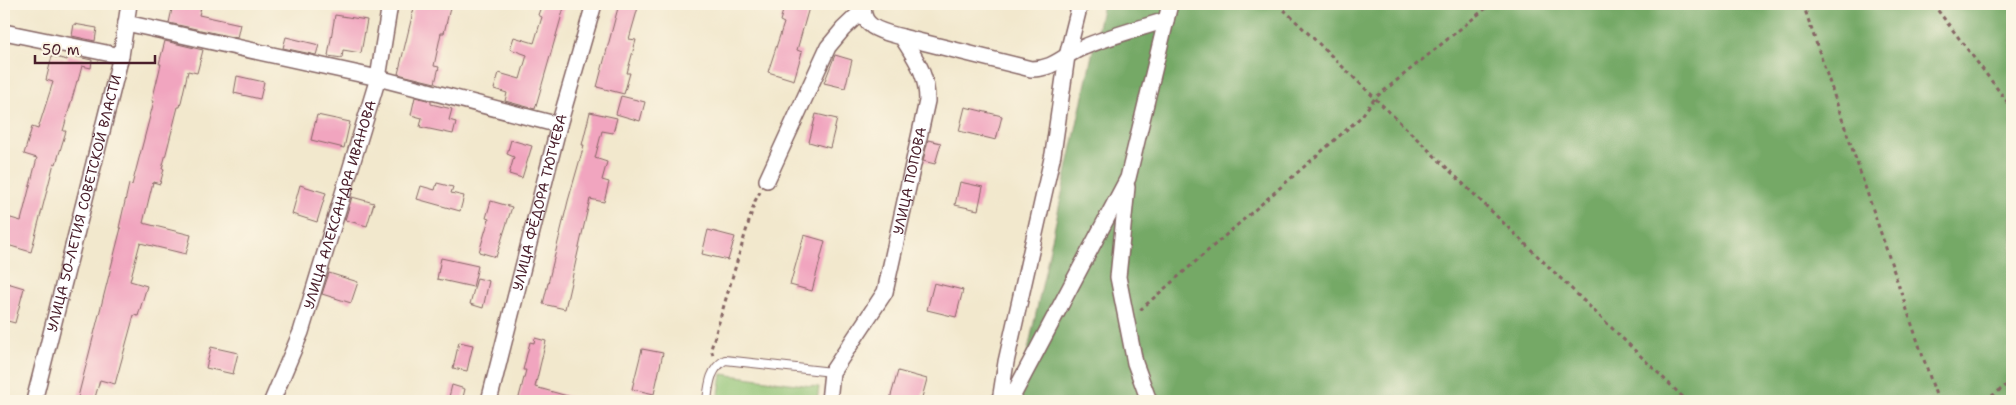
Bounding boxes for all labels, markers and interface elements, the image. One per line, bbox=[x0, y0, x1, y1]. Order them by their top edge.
scale bar bbox=[35, 32, 155, 64]
text: 50 m bbox=[42, 40, 80, 60]
street label: УЛИЦА 50-ЛЕТИЯ СОВЕТСКОЙ ВЛАСТИ bbox=[43, 73, 125, 334]
street label: УЛИЦА АЛЕКСАНДРА ИВАНОВА bbox=[300, 98, 380, 311]
street label: УЛИЦА ФЁДОРА ТЮТЧЕВА bbox=[508, 112, 571, 292]
street label: УЛИЦА ПОПОВА bbox=[889, 125, 930, 236]

